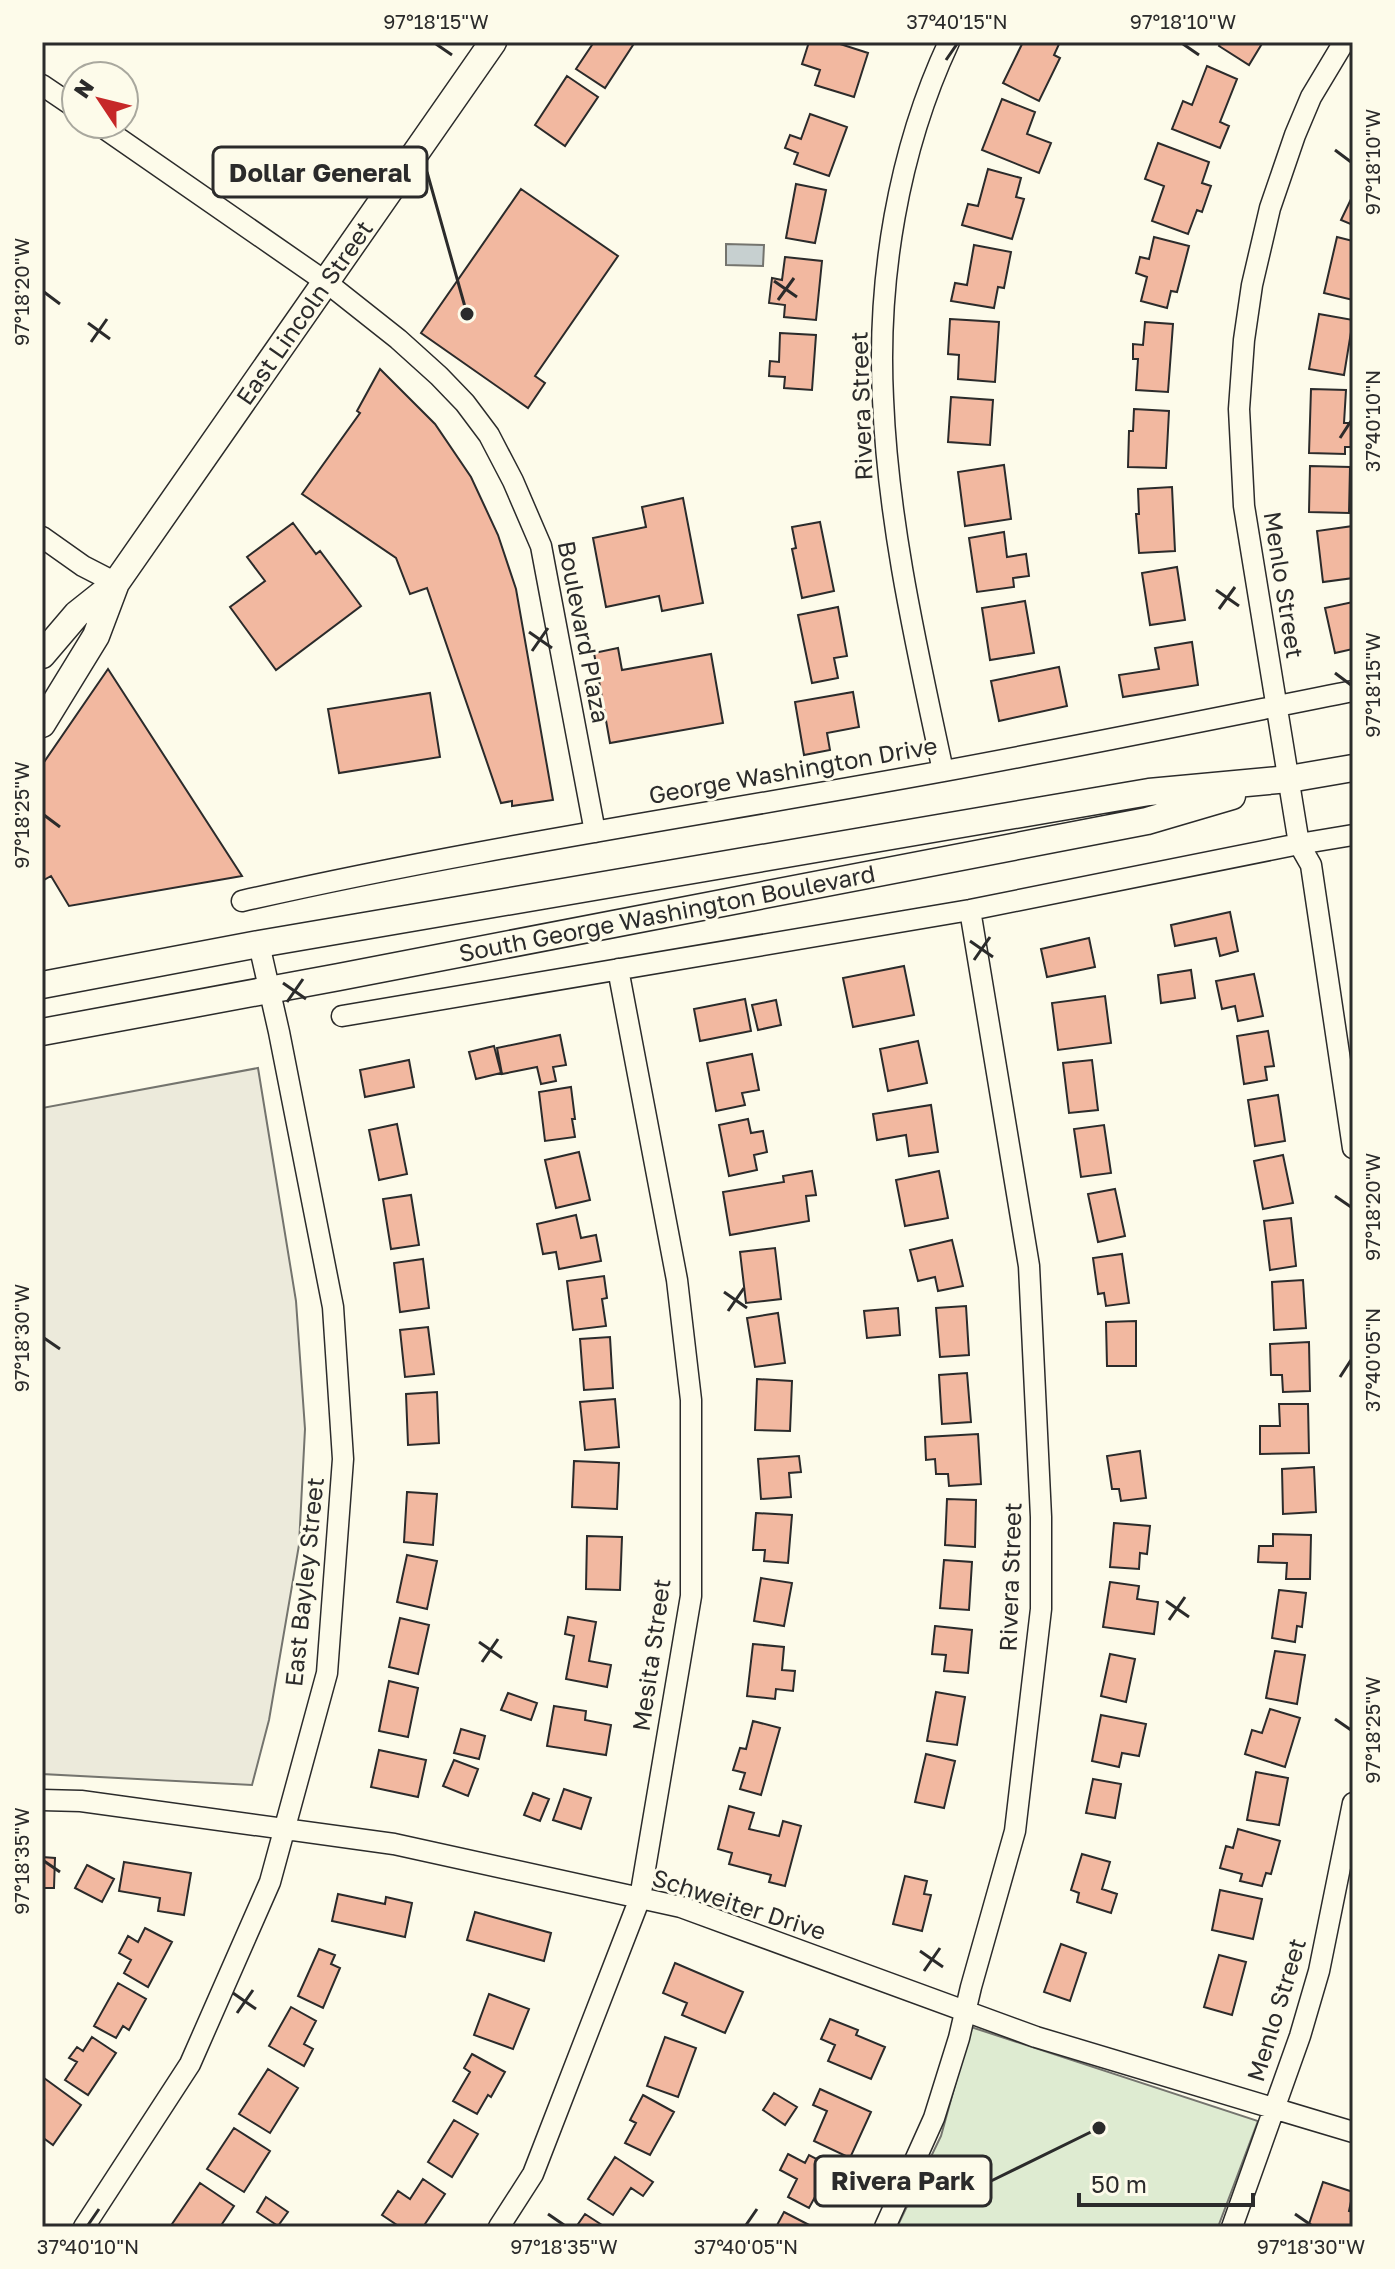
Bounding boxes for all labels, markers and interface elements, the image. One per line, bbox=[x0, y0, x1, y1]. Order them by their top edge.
text: 97°18'15"W bbox=[383, 9, 489, 33]
text: 37°40'15"N bbox=[906, 9, 1008, 33]
text: 97°18'10"W bbox=[1130, 9, 1236, 33]
north arrow bbox=[60, 60, 140, 140]
text: N bbox=[67, 74, 99, 103]
text: 97°18'10"W bbox=[1360, 109, 1384, 215]
callout: Dollar General bbox=[213, 147, 427, 197]
text: Dollar General bbox=[229, 157, 411, 188]
street label: East Lincoln Street bbox=[229, 214, 378, 410]
text: 97°18'20"W bbox=[9, 238, 33, 346]
street label: Rivera Street bbox=[843, 331, 878, 481]
text: 37°40'10"N bbox=[1360, 370, 1384, 472]
street label: Menlo Street bbox=[1259, 509, 1310, 660]
street label: Boulevard Plaza bbox=[553, 538, 616, 725]
text: 97°18'15"W bbox=[1360, 632, 1384, 738]
street label: George Washington Drive bbox=[646, 730, 939, 809]
text: 97°18'25"W bbox=[9, 761, 33, 869]
street label: South George Washington Boulevard bbox=[456, 858, 877, 967]
text: 97°18'20"W bbox=[1360, 1153, 1384, 1261]
text: 97°18'30"W bbox=[9, 1284, 33, 1392]
text: 37°40'05"N bbox=[1360, 1308, 1384, 1412]
street label: East Bayley Street bbox=[278, 1476, 329, 1688]
street label: Rivera Street bbox=[992, 1502, 1027, 1652]
street label: Mesita Street bbox=[625, 1577, 676, 1733]
text: 97°18'25"W bbox=[1360, 1676, 1384, 1784]
text: 97°18'35"W bbox=[9, 1807, 33, 1915]
street label: Schweiter Drive bbox=[649, 1862, 830, 1945]
street label: Menlo Street bbox=[1240, 1934, 1311, 2085]
callout: Rivera Park bbox=[815, 2156, 991, 2206]
scale bar bbox=[1079, 2157, 1253, 2207]
text: Rivera Park bbox=[831, 2165, 975, 2196]
text: 50 m bbox=[1091, 2169, 1147, 2198]
text: 37°40'10"N bbox=[37, 2234, 139, 2258]
text: 97°18'35"W bbox=[510, 2234, 618, 2258]
text: 37°40'05"N bbox=[694, 2234, 798, 2258]
text: 97°18'30"W bbox=[1257, 2234, 1365, 2258]

